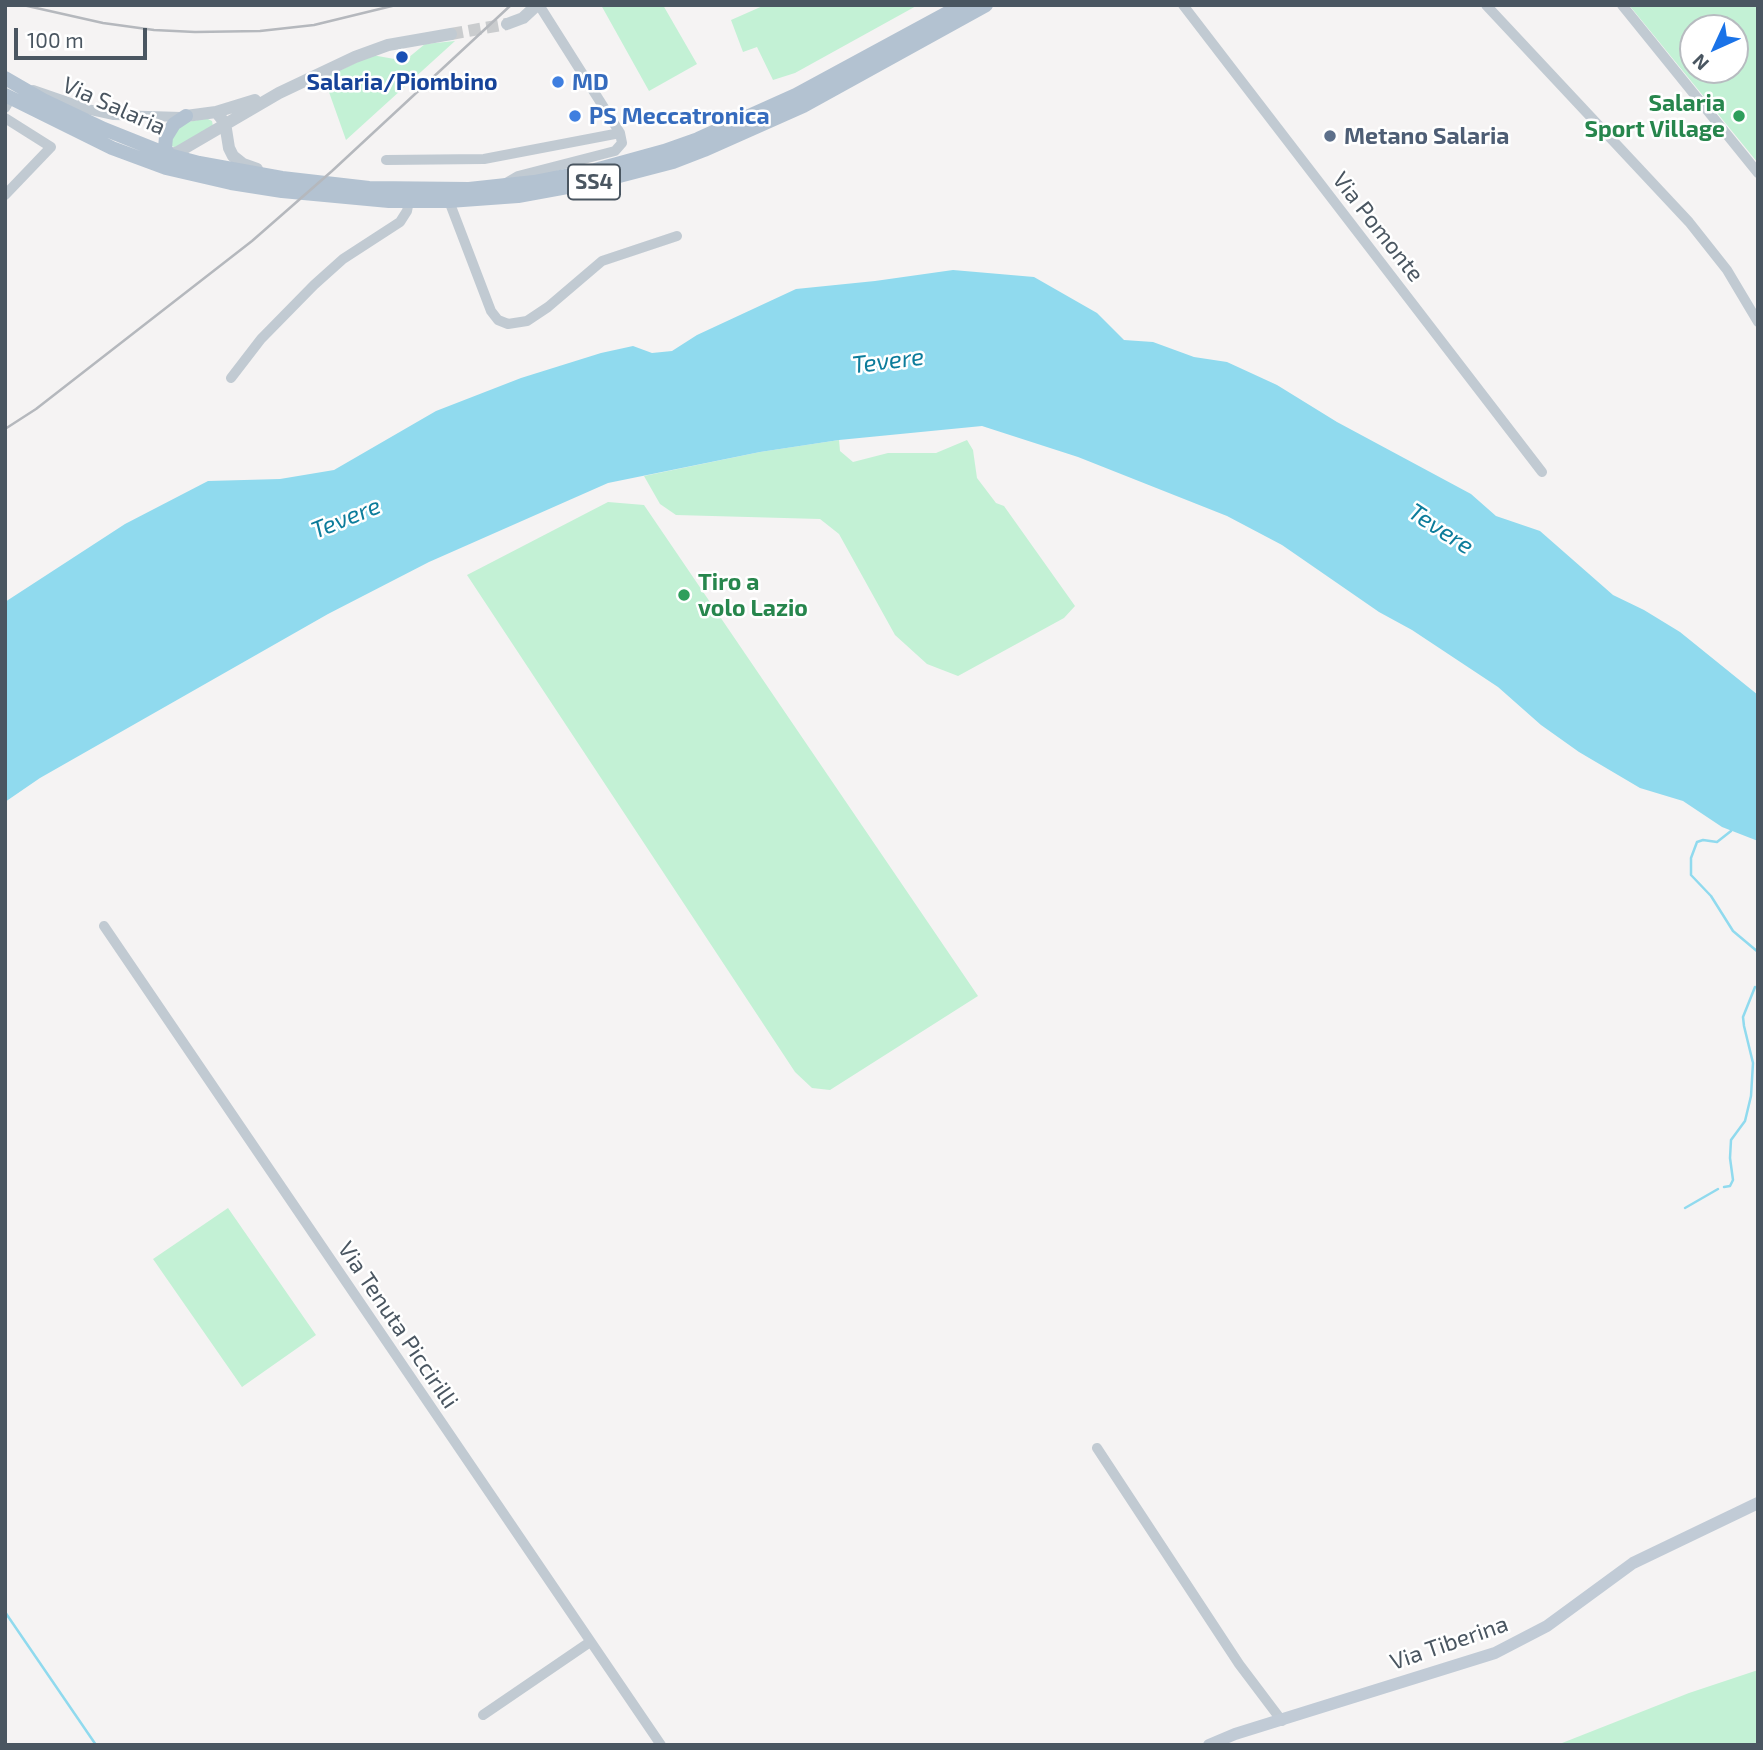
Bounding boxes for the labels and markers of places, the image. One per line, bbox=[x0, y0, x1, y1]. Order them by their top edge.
marker: Salaria/Piombino bbox=[394, 49, 410, 65]
place label: Salaria/Piombino bbox=[306, 68, 498, 96]
place label: MD bbox=[572, 68, 609, 96]
marker: MD bbox=[550, 74, 566, 90]
place label: Salaria Sport Village bbox=[1584, 89, 1725, 143]
place label: PS Meccatronica bbox=[589, 102, 770, 130]
marker: PS Meccatronica bbox=[567, 108, 583, 124]
marker: Salaria Sport Village bbox=[1731, 108, 1747, 124]
place label: Metano Salaria bbox=[1344, 122, 1509, 150]
marker: Metano Salaria bbox=[1322, 128, 1338, 144]
place label: Tiro a volo Lazio bbox=[698, 568, 808, 622]
marker: Tiro a volo Lazio bbox=[676, 587, 692, 603]

